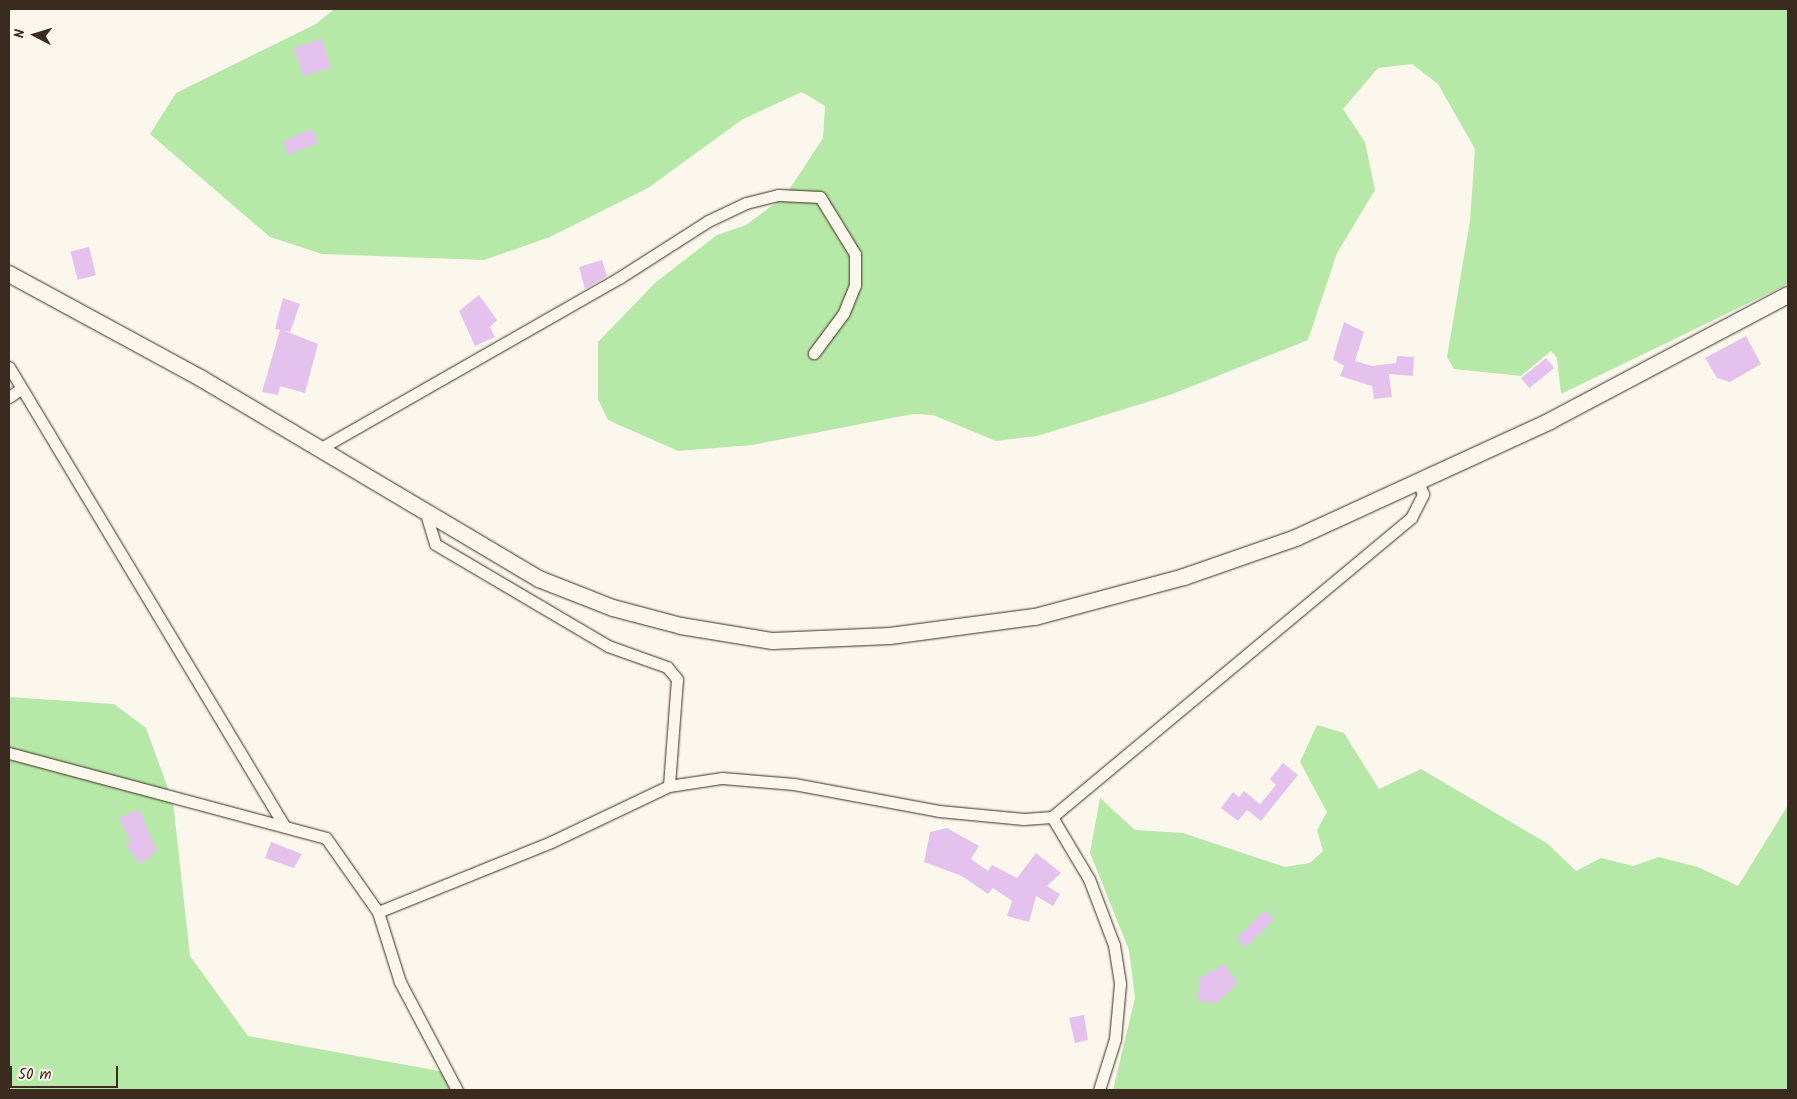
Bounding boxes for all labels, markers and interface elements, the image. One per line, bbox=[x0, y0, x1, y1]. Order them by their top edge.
north arrow bbox=[10, 10, 60, 60]
text: N bbox=[9, 28, 31, 39]
scale bar bbox=[12, 1056, 120, 1088]
text: 50 m bbox=[18, 1063, 52, 1087]

